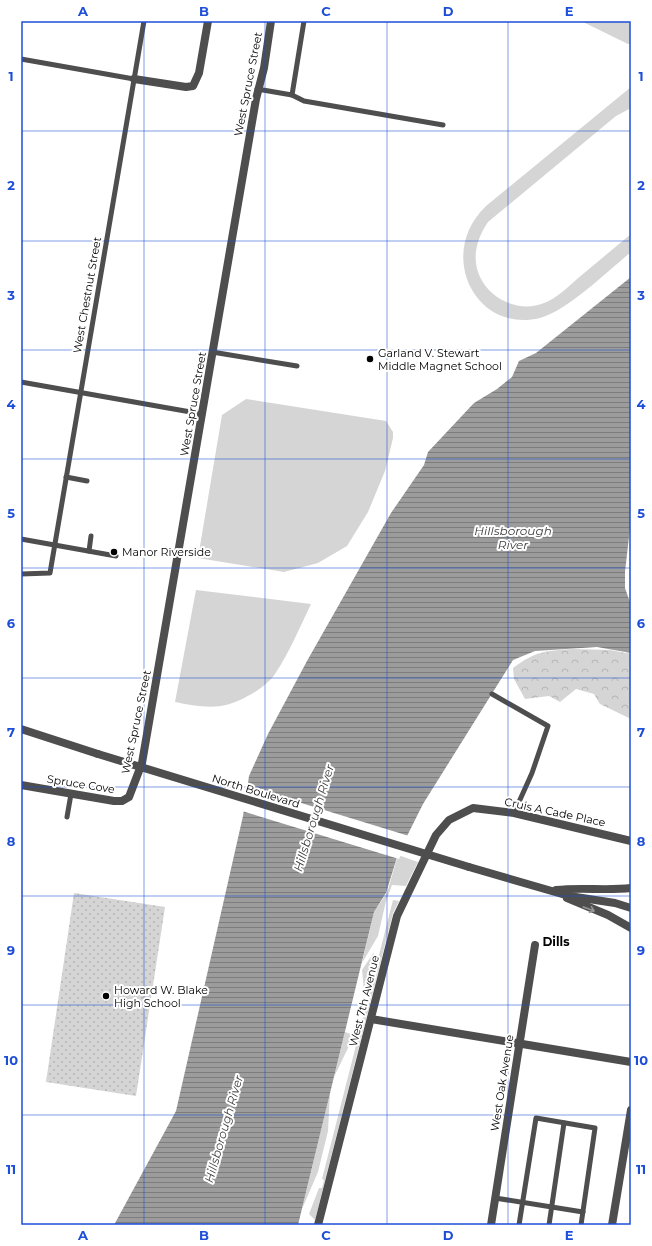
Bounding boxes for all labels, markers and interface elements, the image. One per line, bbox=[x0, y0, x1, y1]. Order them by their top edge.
text: A bbox=[77, 3, 89, 19]
text: B bbox=[199, 3, 209, 19]
text: C bbox=[321, 3, 331, 19]
text: D bbox=[443, 3, 454, 19]
text: E bbox=[565, 3, 574, 19]
street label: West Spruce Street bbox=[231, 30, 265, 137]
text: 1 bbox=[8, 68, 14, 84]
text: 1 bbox=[638, 68, 644, 84]
text: 2 bbox=[7, 177, 15, 193]
text: 2 bbox=[637, 177, 645, 193]
street label: West Chestnut Street bbox=[70, 235, 104, 354]
text: 3 bbox=[6, 287, 15, 303]
text: 3 bbox=[636, 287, 645, 303]
place label: Garland V. Stewart Middle Magnet School bbox=[378, 346, 502, 373]
street label: West Spruce Street bbox=[177, 350, 209, 457]
marker: Garland V. Stewart Middle Magnet School bbox=[365, 354, 375, 364]
text: 4 bbox=[7, 396, 16, 412]
text: 4 bbox=[637, 396, 646, 412]
text: 5 bbox=[7, 505, 15, 521]
text: 5 bbox=[637, 505, 645, 521]
water label: Hillsborough River bbox=[474, 523, 552, 552]
place label: Manor Riverside bbox=[122, 545, 211, 559]
marker: Manor Riverside bbox=[109, 547, 119, 557]
text: 6 bbox=[7, 615, 16, 631]
text: 6 bbox=[637, 615, 646, 631]
street label: West Spruce Street bbox=[118, 668, 154, 775]
text: 7 bbox=[7, 724, 15, 740]
text: 7 bbox=[637, 724, 645, 740]
water label: Hillsborough River bbox=[290, 762, 337, 873]
street label: North Boulevard bbox=[210, 771, 302, 811]
street label: Spruce Cove bbox=[46, 772, 116, 796]
street label: Cruis A Cade Place bbox=[503, 794, 607, 830]
text: 8 bbox=[7, 833, 16, 849]
text: 8 bbox=[637, 833, 646, 849]
one-way arrow bbox=[582, 905, 594, 913]
district label: Dills bbox=[542, 934, 570, 949]
text: 9 bbox=[7, 942, 15, 958]
text: 9 bbox=[637, 942, 645, 958]
street label: West 7th Avenue bbox=[346, 954, 382, 1048]
place label: Howard W. Blake High School bbox=[114, 983, 208, 1010]
marker: Howard W. Blake High School bbox=[101, 991, 111, 1001]
street label: West Oak Avenue bbox=[487, 1033, 517, 1132]
text: 10 bbox=[4, 1052, 18, 1068]
text: 10 bbox=[634, 1052, 648, 1068]
water label: Hillsborough River bbox=[201, 1073, 246, 1184]
text: 11 bbox=[6, 1161, 16, 1177]
text: 11 bbox=[636, 1161, 646, 1177]
text: A bbox=[77, 1227, 89, 1243]
text: B bbox=[199, 1227, 209, 1243]
text: C bbox=[321, 1227, 331, 1243]
text: D bbox=[443, 1227, 454, 1243]
text: E bbox=[565, 1227, 574, 1243]

